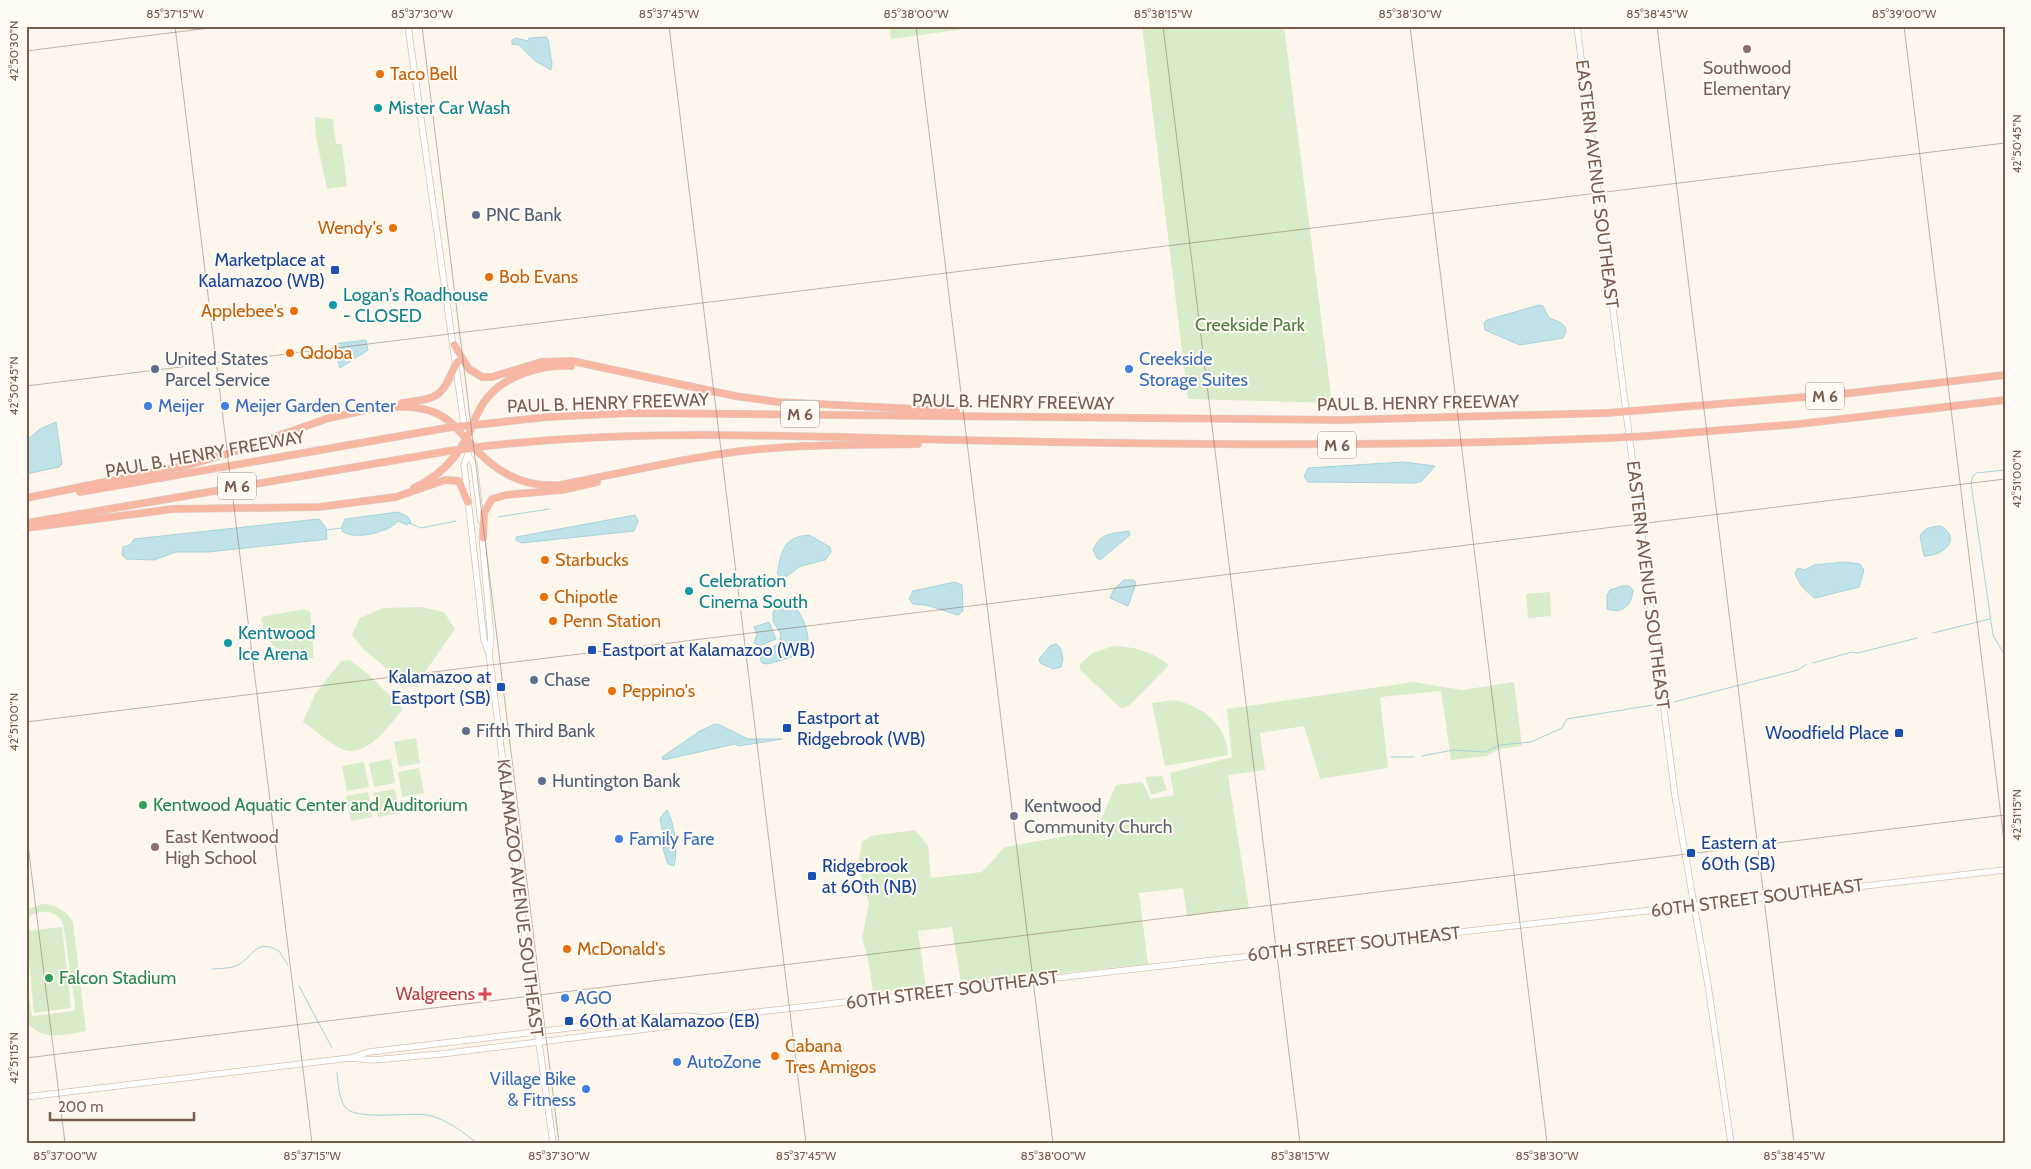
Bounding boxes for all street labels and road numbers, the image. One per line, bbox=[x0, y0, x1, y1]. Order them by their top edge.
street label: EASTERN AVENUE SOUTHEAST bbox=[1571, 58, 1623, 310]
road number: M 6 bbox=[1806, 382, 1844, 410]
street label: PAUL B. HENRY FREEWAY bbox=[507, 388, 710, 418]
street label: PAUL B. HENRY FREEWAY bbox=[912, 389, 1115, 415]
street label: PAUL B. HENRY FREEWAY bbox=[1317, 390, 1520, 416]
road number: M 6 bbox=[781, 400, 819, 428]
street label: PAUL B. HENRY FREEWAY bbox=[104, 425, 307, 482]
road number: M 6 bbox=[1318, 432, 1356, 458]
street label: EASTERN AVENUE SOUTHEAST bbox=[1622, 459, 1674, 711]
road number: M 6 bbox=[218, 472, 256, 500]
street label: KALAMAZOO AVENUE SOUTHEAST bbox=[492, 758, 548, 1039]
street label: 60TH STREET SOUTHEAST bbox=[1649, 874, 1865, 922]
street label: 60TH STREET SOUTHEAST bbox=[1246, 922, 1462, 966]
street label: 60TH STREET SOUTHEAST bbox=[844, 966, 1060, 1014]

